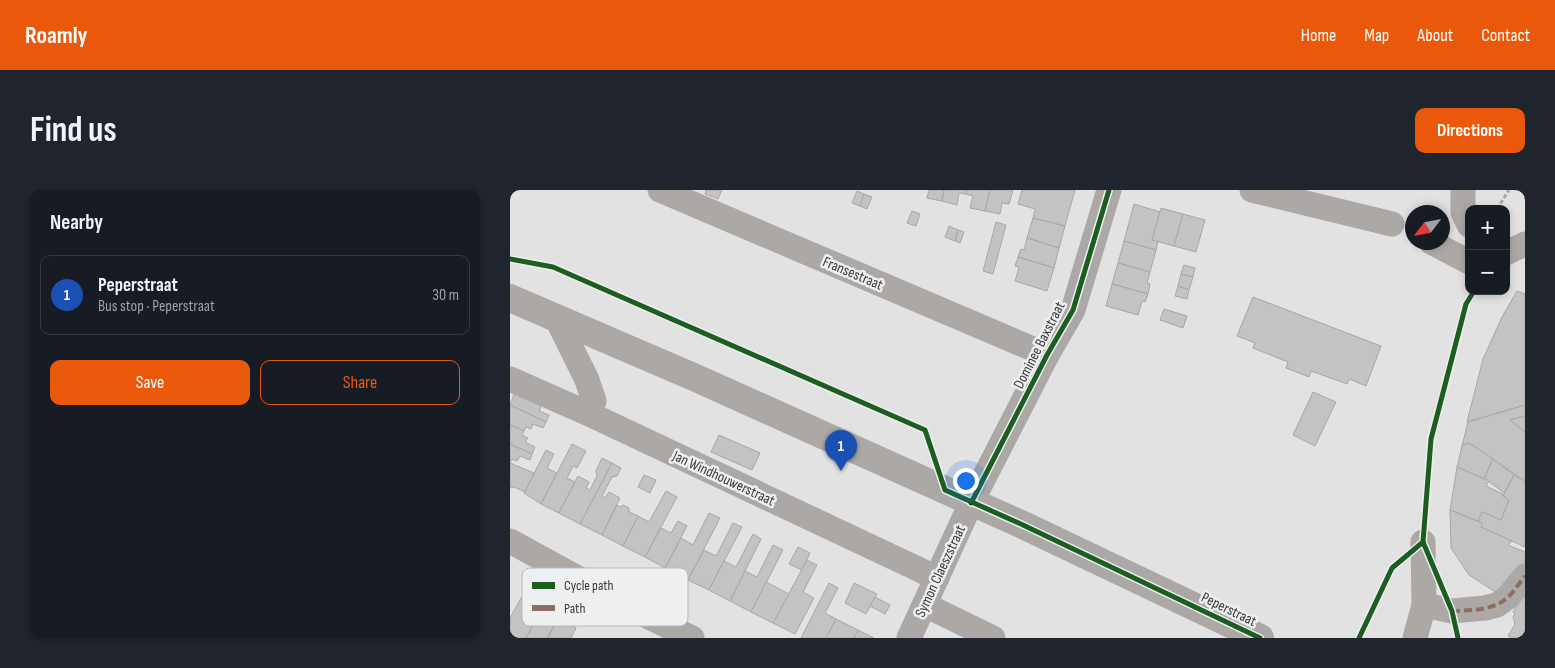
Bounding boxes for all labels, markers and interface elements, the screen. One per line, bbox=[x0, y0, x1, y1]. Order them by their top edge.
text: Roamly bbox=[25, 21, 88, 50]
text: Home bbox=[1301, 25, 1336, 46]
text: Map bbox=[1364, 25, 1389, 46]
text: About bbox=[1417, 25, 1453, 46]
text: Contact bbox=[1481, 25, 1530, 46]
button: Directions bbox=[1415, 108, 1525, 153]
text: Find us bbox=[30, 109, 117, 152]
north arrow bbox=[1405, 205, 1450, 250]
map controls bbox=[1465, 205, 1510, 295]
button: + bbox=[1465, 205, 1510, 250]
text: Nearby bbox=[50, 210, 103, 235]
button: − bbox=[1465, 250, 1510, 295]
street label: Fransestraat bbox=[820, 252, 886, 295]
text: Peperstraat bbox=[98, 274, 178, 297]
text: 1 bbox=[64, 286, 70, 305]
text: 30 m bbox=[432, 286, 459, 305]
text: Bus stop · Peperstraat bbox=[98, 297, 215, 316]
street label: Dominee Baxstraat bbox=[1009, 298, 1070, 392]
button: Save bbox=[50, 360, 250, 405]
button: Share bbox=[260, 360, 460, 405]
pin: 1 bbox=[825, 430, 857, 471]
street label: Jan Windhouwerstraat bbox=[669, 446, 778, 511]
your location bbox=[953, 468, 979, 494]
street label: Symon Claeszstraat bbox=[911, 522, 970, 620]
legend bbox=[522, 568, 688, 626]
text: Cycle path bbox=[564, 577, 614, 594]
street label: Peperstraat bbox=[1198, 588, 1260, 631]
text: Path bbox=[564, 600, 585, 617]

